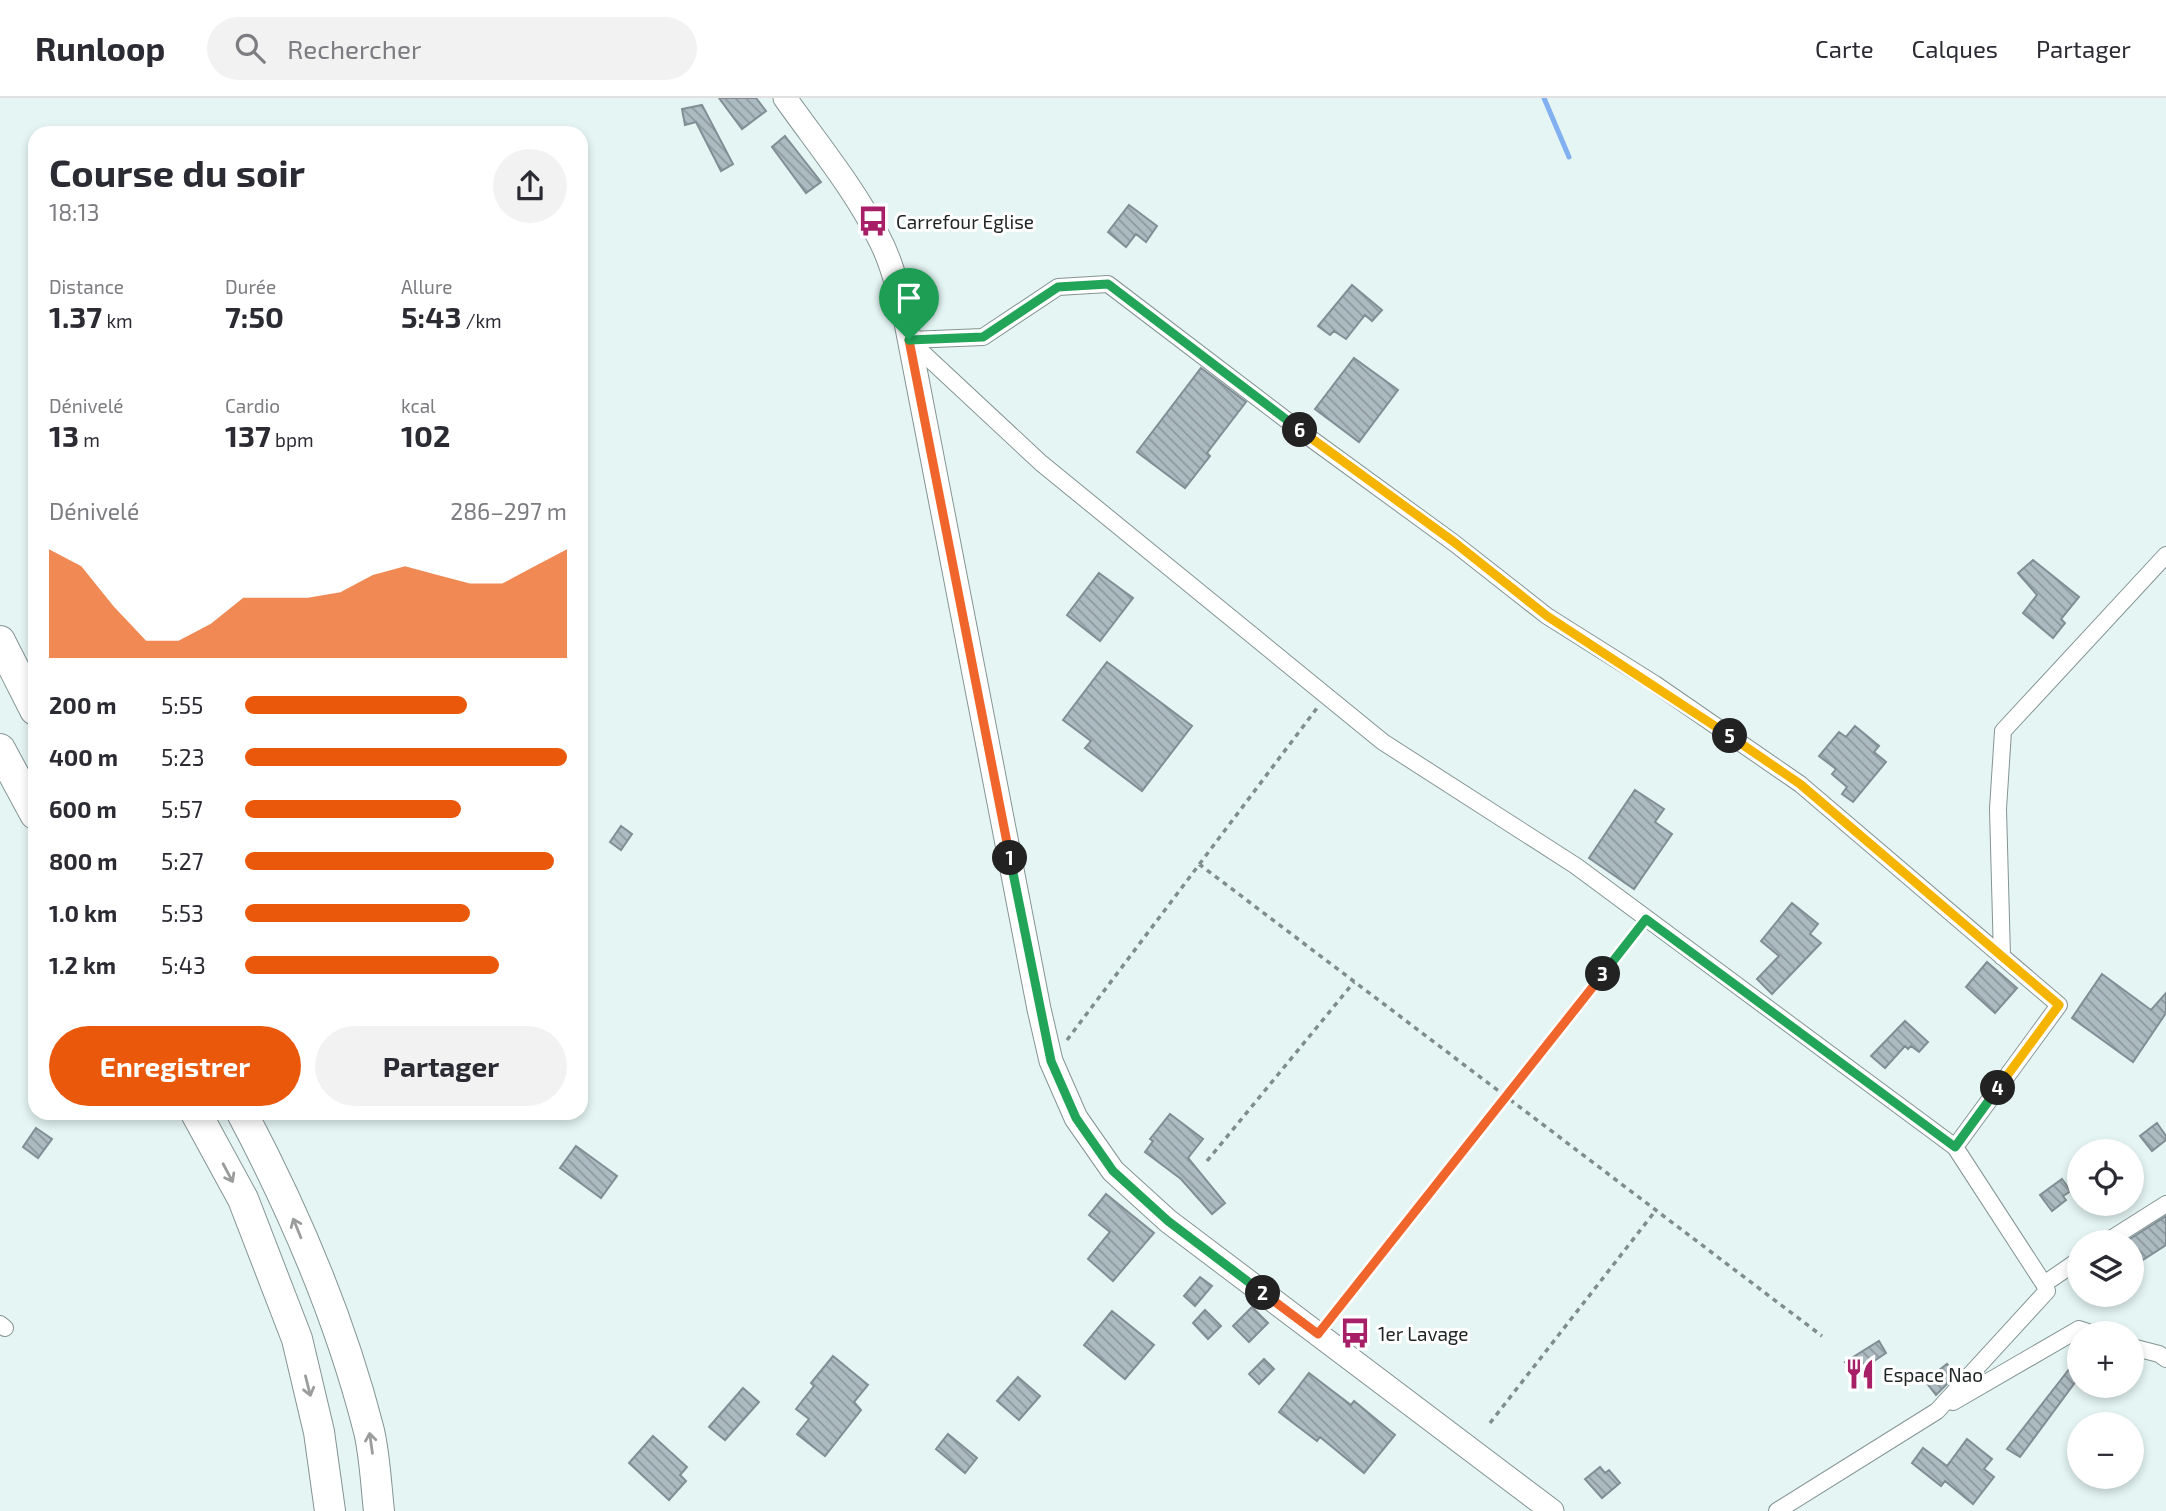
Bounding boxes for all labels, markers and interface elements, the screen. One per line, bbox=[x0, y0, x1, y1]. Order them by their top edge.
search box bbox=[207, 17, 697, 80]
text: Runloop bbox=[35, 28, 165, 68]
icon: search bbox=[231, 29, 269, 67]
text: Rechercher bbox=[287, 33, 421, 64]
text: Carte bbox=[1815, 34, 1874, 63]
text: Calques bbox=[1912, 34, 1998, 63]
text: Partager bbox=[2036, 34, 2131, 63]
text: Course du soir bbox=[49, 149, 305, 195]
button: share bbox=[493, 149, 567, 223]
text: 18:13 bbox=[49, 198, 100, 226]
bus stop icon: Carrefour Eglise bbox=[856, 204, 890, 238]
place label: Carrefour Eglise bbox=[896, 210, 1034, 233]
pin bbox=[879, 268, 939, 340]
text: Distance bbox=[49, 275, 124, 298]
text: Durée bbox=[225, 275, 276, 298]
text: Allure bbox=[401, 275, 453, 298]
icon: arrive bbox=[890, 279, 928, 317]
text: 1.37 bbox=[49, 298, 102, 334]
text: 7:50 bbox=[225, 298, 284, 334]
text: 5:43 bbox=[401, 298, 461, 334]
text: km bbox=[102, 309, 133, 332]
text: /km bbox=[461, 309, 502, 332]
text: Dénivelé bbox=[49, 394, 124, 417]
text: Cardio bbox=[225, 394, 280, 417]
text: kcal bbox=[401, 394, 436, 417]
pin: 6 bbox=[1282, 412, 1318, 448]
text: 13 bbox=[49, 417, 79, 453]
text: 137 bbox=[225, 417, 271, 453]
text: 102 bbox=[401, 417, 450, 453]
text: 6 bbox=[1294, 418, 1305, 441]
text: m bbox=[79, 428, 100, 451]
text: bpm bbox=[271, 428, 314, 451]
text: Dénivelé bbox=[49, 497, 139, 525]
text: 286–297 m bbox=[450, 497, 567, 525]
text: 200 m bbox=[49, 691, 117, 719]
text: 5:55 bbox=[161, 691, 203, 719]
pin: 5 bbox=[1712, 718, 1748, 754]
text: 5 bbox=[1724, 724, 1735, 747]
text: 400 m bbox=[49, 743, 118, 771]
text: 5:23 bbox=[161, 743, 204, 771]
text: 600 m bbox=[49, 795, 117, 823]
text: 5:57 bbox=[161, 795, 203, 823]
pin: 1 bbox=[992, 840, 1028, 876]
text: 1 bbox=[1005, 846, 1014, 869]
text: 800 m bbox=[49, 847, 118, 875]
text: 5:27 bbox=[161, 847, 203, 875]
text: 1.0 km bbox=[49, 899, 117, 927]
text: 5:53 bbox=[161, 899, 204, 927]
text: 1.2 km bbox=[49, 951, 116, 979]
text: 5:43 bbox=[161, 951, 206, 979]
pin: 3 bbox=[1586, 956, 1620, 992]
text: 3 bbox=[1597, 962, 1608, 985]
button: Enregistrer bbox=[49, 1026, 301, 1106]
button: Partager bbox=[315, 1026, 567, 1106]
pin: 4 bbox=[1980, 1070, 2016, 1105]
text: 4 bbox=[1991, 1076, 2004, 1099]
map controls bbox=[2067, 1139, 2144, 1489]
button: locate bbox=[2067, 1139, 2144, 1216]
one-way arrow bbox=[222, 1162, 236, 1183]
one-way arrow bbox=[290, 1218, 303, 1240]
button: layers bbox=[2067, 1230, 2144, 1307]
pin: 2 bbox=[1246, 1276, 1280, 1310]
text: 2 bbox=[1257, 1281, 1268, 1304]
bus stop icon: 1er Lavage bbox=[1338, 1316, 1372, 1350]
button: + bbox=[2067, 1321, 2144, 1398]
place label: 1er Lavage bbox=[1378, 1322, 1469, 1345]
restaurant icon: Espace Nao bbox=[1843, 1357, 1877, 1391]
place label: Espace Nao bbox=[1883, 1363, 1983, 1386]
one-way arrow bbox=[302, 1374, 315, 1396]
button: − bbox=[2067, 1412, 2144, 1489]
one-way arrow bbox=[364, 1432, 377, 1455]

